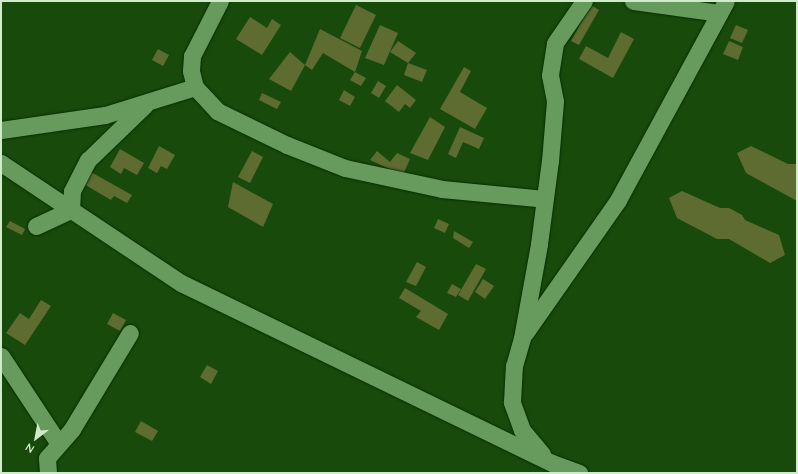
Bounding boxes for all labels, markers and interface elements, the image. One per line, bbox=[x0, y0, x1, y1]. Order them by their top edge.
north arrow bbox=[16, 418, 56, 458]
text: N bbox=[22, 440, 37, 456]

